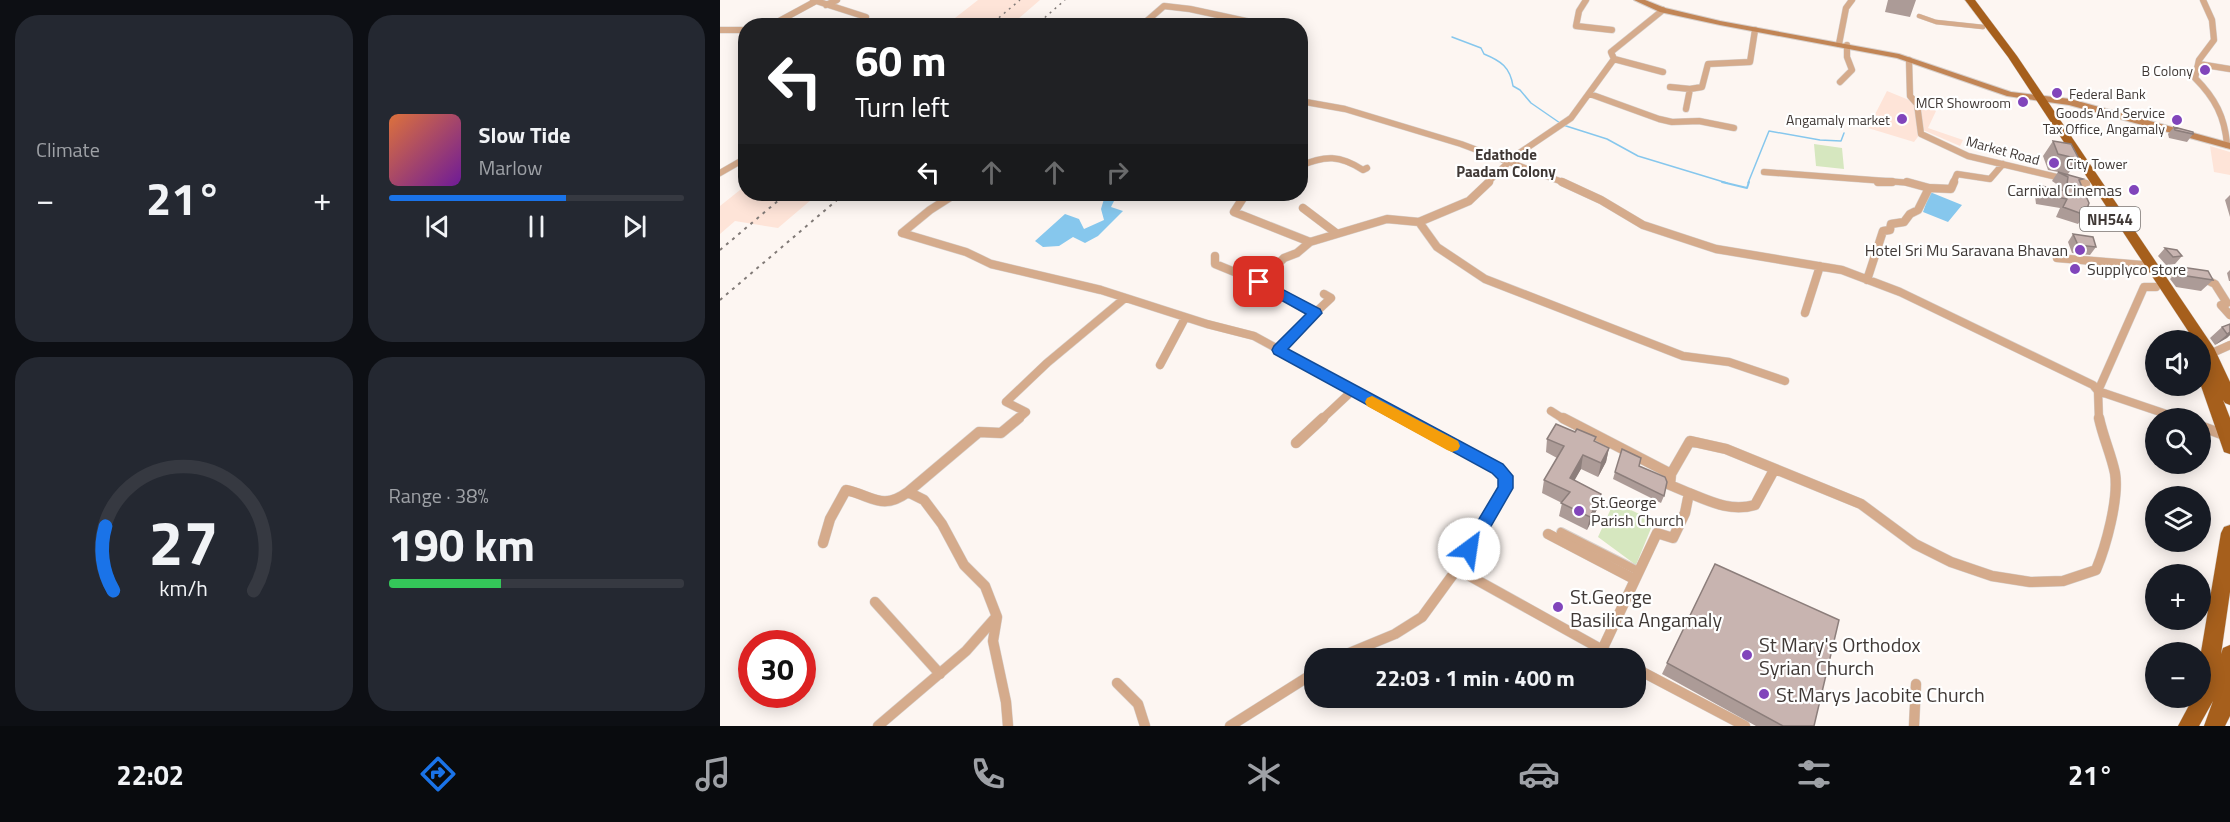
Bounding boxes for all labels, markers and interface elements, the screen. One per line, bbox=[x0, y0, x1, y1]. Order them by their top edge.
text: 60 m bbox=[855, 28, 947, 92]
icon: left bbox=[756, 42, 834, 120]
place label: B Colony bbox=[2142, 60, 2193, 81]
marker: B Colony bbox=[2198, 63, 2212, 77]
place label: Federal Bank bbox=[2069, 83, 2146, 104]
text: Turn left bbox=[855, 86, 949, 127]
marker: Federal Bank bbox=[2050, 86, 2064, 100]
place label: MCR Showroom bbox=[1916, 92, 2011, 113]
marker: MCR Showroom bbox=[2016, 95, 2030, 109]
place label: Goods And Service Tax Office, Angamaly bbox=[2043, 102, 2165, 139]
place label: Angamaly market bbox=[1786, 109, 1890, 130]
marker: Angamaly market bbox=[1895, 112, 1909, 126]
marker: Goods And Service Tax Office, Angamaly bbox=[2170, 113, 2184, 127]
text: Slow Tide bbox=[479, 118, 570, 152]
street label: Market Road bbox=[1964, 130, 2042, 170]
text: Climate bbox=[36, 134, 100, 165]
district label: Edathode Paadam Colony bbox=[1456, 143, 1556, 183]
text: Marlow bbox=[479, 152, 543, 183]
place label: City Tower bbox=[2066, 153, 2128, 174]
icon: left bbox=[912, 156, 945, 189]
icon: ahead bbox=[975, 156, 1008, 189]
icon: ahead bbox=[1038, 156, 1071, 189]
icon: right bbox=[1101, 156, 1134, 189]
marker: City Tower bbox=[2047, 156, 2061, 170]
text: 21° bbox=[146, 164, 222, 232]
text: − bbox=[36, 174, 54, 224]
text: + bbox=[313, 174, 331, 224]
place label: Carnival Cinemas bbox=[2007, 178, 2122, 202]
marker: Carnival Cinemas bbox=[2127, 183, 2141, 197]
road number: NH544 bbox=[2080, 207, 2140, 231]
icon: previous bbox=[421, 210, 454, 243]
icon: pause bbox=[520, 210, 553, 243]
icon: next bbox=[618, 210, 651, 243]
place label: Hotel Sri Mu Saravana Bhavan bbox=[1865, 238, 2068, 262]
marker: Hotel Sri Mu Saravana Bhavan bbox=[2073, 243, 2087, 257]
pin bbox=[1233, 256, 1284, 307]
place label: Supplyco store bbox=[2087, 257, 2186, 281]
marker: Supplyco store bbox=[2068, 262, 2082, 276]
icon: arrive bbox=[1242, 265, 1275, 298]
map controls bbox=[2145, 330, 2211, 708]
button: sound bbox=[2145, 330, 2211, 396]
button: search bbox=[2145, 408, 2211, 474]
text: Range · 38% bbox=[389, 480, 489, 511]
button: layers bbox=[2145, 486, 2211, 552]
place label: St.George Parish Church bbox=[1591, 490, 1684, 532]
text: 27 bbox=[149, 494, 219, 589]
marker: St.George Parish Church bbox=[1572, 504, 1586, 518]
text: 190 km bbox=[389, 510, 535, 578]
position arrow bbox=[1437, 517, 1501, 581]
button: + bbox=[2145, 564, 2211, 630]
text: km/h bbox=[159, 572, 208, 604]
place label: St.George Basilica Angamaly bbox=[1570, 581, 1722, 635]
marker: St.George Basilica Angamaly bbox=[1551, 600, 1565, 614]
place label: St Mary's Orthodox Syrian Church bbox=[1759, 629, 1921, 683]
speed limit sign: 30 bbox=[738, 630, 816, 708]
button: − bbox=[2145, 642, 2211, 708]
marker: St Mary's Orthodox Syrian Church bbox=[1740, 648, 1754, 662]
text: 22:03 · 1 min · 400 m bbox=[1375, 661, 1575, 695]
place label: St.Marys Jacobite Church bbox=[1776, 679, 1985, 710]
marker: St.Marys Jacobite Church bbox=[1757, 687, 1771, 701]
icon: directions bbox=[417, 753, 459, 795]
icon: music bbox=[692, 753, 734, 795]
icon: phone bbox=[967, 753, 1009, 795]
icon: climate bbox=[1243, 753, 1285, 795]
icon: car bbox=[1518, 753, 1560, 795]
icon: filters bbox=[1793, 753, 1835, 795]
text: 22:02 bbox=[117, 754, 184, 795]
text: 21° bbox=[2068, 754, 2113, 795]

